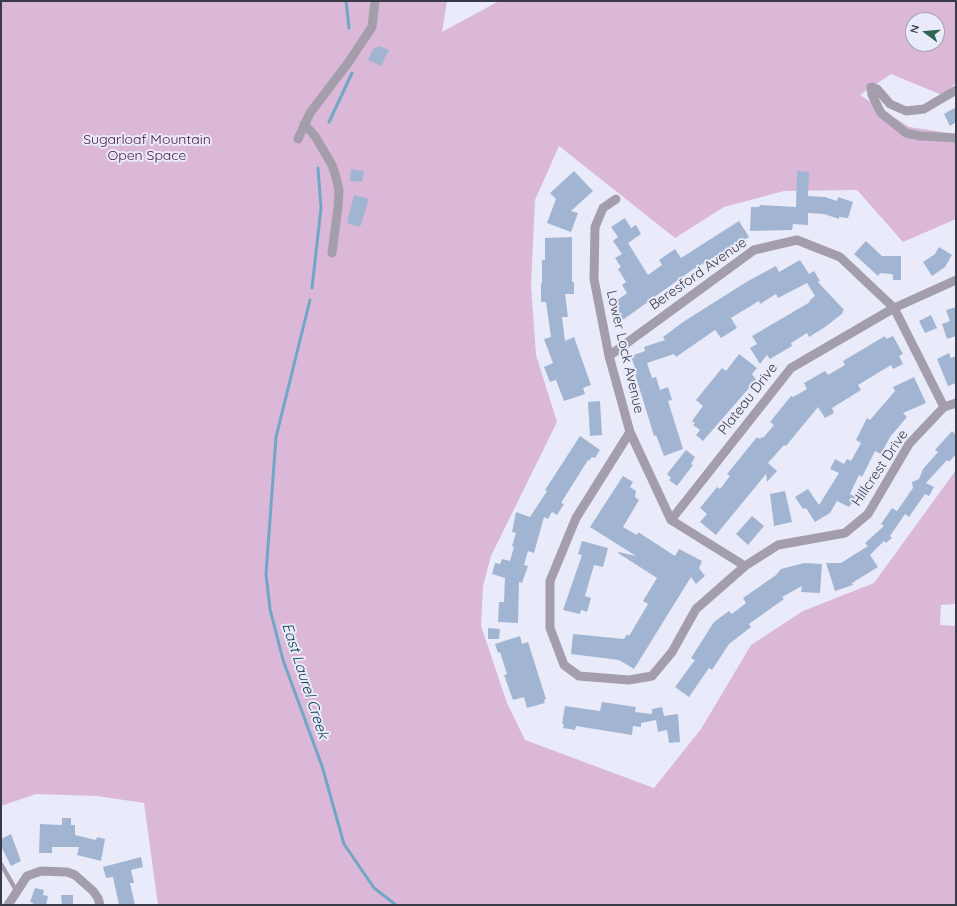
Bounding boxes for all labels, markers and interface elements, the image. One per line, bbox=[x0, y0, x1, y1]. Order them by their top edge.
north arrow bbox=[905, 12, 945, 52]
text: N bbox=[907, 23, 922, 35]
park label: Sugarloaf Mountain Open Space bbox=[83, 132, 211, 164]
street label: Beresford Avenue bbox=[646, 234, 750, 314]
street label: Lower Lock Avenue bbox=[603, 289, 647, 415]
street label: Plateau Drive bbox=[715, 360, 781, 438]
street label: Hillcrest Drive bbox=[848, 427, 912, 509]
water label: East Laurel Creek bbox=[278, 621, 332, 741]

